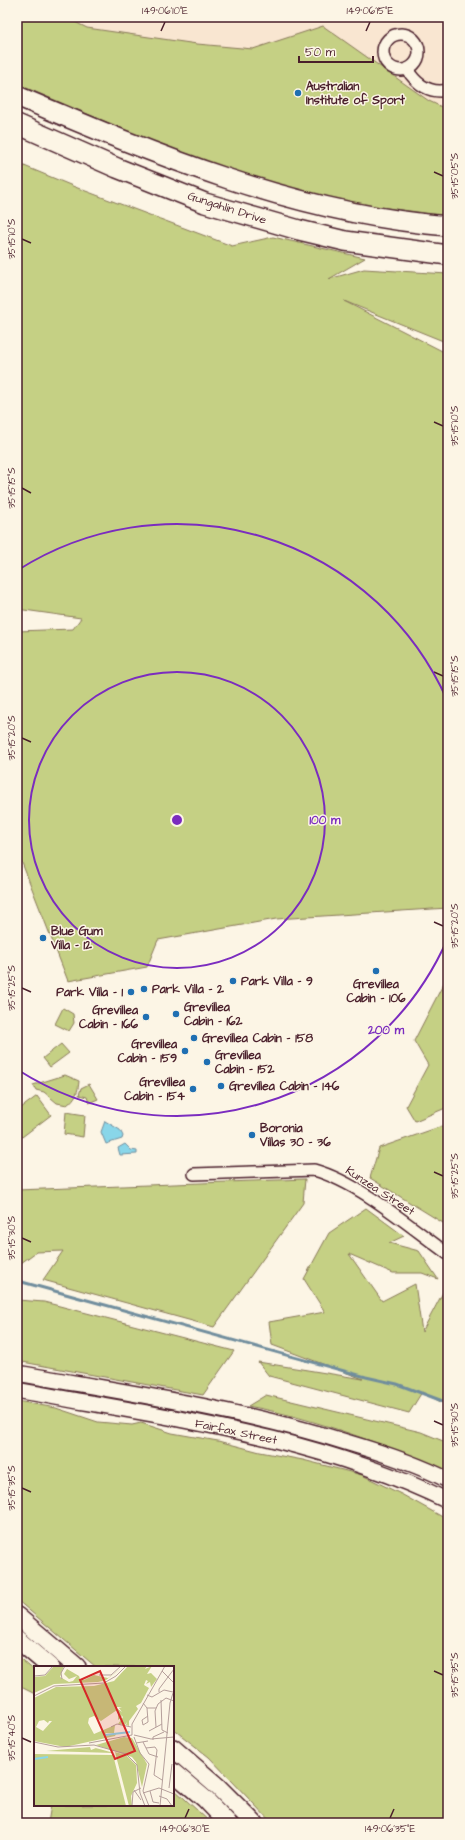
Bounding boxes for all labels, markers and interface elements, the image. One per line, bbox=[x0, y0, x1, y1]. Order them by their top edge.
text: 149°06'10"E bbox=[142, 4, 188, 18]
text: 149°06'15"E bbox=[347, 4, 393, 18]
scale bar bbox=[299, 38, 373, 64]
text: 50 m bbox=[305, 44, 336, 61]
place label: Australian Institute of Sport bbox=[306, 78, 405, 110]
marker: Australian Institute of Sport bbox=[293, 88, 303, 98]
text: 35°15'05"S bbox=[448, 152, 462, 199]
street label: Gungahlin Drive bbox=[185, 187, 269, 230]
text: 35°15'10"S bbox=[5, 218, 19, 259]
text: 35°15'10"S bbox=[448, 405, 462, 446]
text: 35°15'15"S bbox=[5, 467, 19, 509]
text: 35°15'15"S bbox=[448, 655, 462, 697]
text: 35°15'20"S bbox=[5, 715, 19, 761]
text: 100 m bbox=[310, 812, 341, 829]
centre of rings bbox=[170, 813, 184, 827]
text: 35°15'20"S bbox=[448, 903, 462, 949]
place label: Blue Gum Villa - 12 bbox=[50, 923, 103, 954]
marker: Blue Gum Villa - 12 bbox=[38, 933, 48, 943]
text: 35°15'25"S bbox=[5, 964, 19, 1011]
marker: Grevillea Cabin - 106 bbox=[371, 966, 381, 976]
place label: Park Villa - 9 bbox=[241, 973, 313, 990]
marker: Park Villa - 9 bbox=[228, 976, 238, 986]
place label: Grevillea Cabin - 106 bbox=[346, 976, 406, 1007]
place label: Park Villa - 2 bbox=[152, 981, 224, 998]
place label: Park Villa - 1 bbox=[56, 984, 123, 1001]
marker: Park Villa - 2 bbox=[139, 984, 149, 994]
marker: Park Villa - 1 bbox=[126, 987, 136, 997]
place label: Grevillea Cabin - 162 bbox=[184, 999, 243, 1030]
place label: Grevillea Cabin - 166 bbox=[79, 1002, 139, 1033]
marker: Grevillea Cabin - 162 bbox=[171, 1009, 181, 1019]
marker: Grevillea Cabin - 166 bbox=[141, 1012, 151, 1022]
text: 200 m bbox=[367, 1022, 405, 1039]
place label: Grevillea Cabin - 158 bbox=[202, 1030, 313, 1047]
marker: Grevillea Cabin - 158 bbox=[189, 1033, 199, 1043]
place label: Grevillea Cabin - 159 bbox=[118, 1036, 178, 1067]
marker: Grevillea Cabin - 159 bbox=[180, 1046, 190, 1056]
place label: Grevillea Cabin - 152 bbox=[215, 1047, 275, 1078]
marker: Grevillea Cabin - 152 bbox=[202, 1057, 212, 1067]
place label: Grevillea Cabin - 154 bbox=[124, 1074, 186, 1105]
place label: Grevillea Cabin - 146 bbox=[229, 1078, 340, 1095]
marker: Grevillea Cabin - 146 bbox=[216, 1081, 226, 1091]
marker: Grevillea Cabin - 154 bbox=[188, 1084, 198, 1094]
place label: Boronia Villas 30 - 36 bbox=[259, 1120, 331, 1151]
marker: Boronia Villas 30 - 36 bbox=[247, 1130, 257, 1140]
text: 35°15'25"S bbox=[448, 1152, 462, 1199]
street label: Kunzea Street bbox=[342, 1162, 418, 1220]
text: 35°15'30"S bbox=[5, 1215, 19, 1260]
text: 35°15'30"S bbox=[448, 1402, 462, 1447]
street label: Fairfax Street bbox=[193, 1415, 279, 1449]
text: 35°15'35"S bbox=[5, 1465, 19, 1511]
text: 35°15'35"S bbox=[448, 1652, 462, 1698]
inset map bbox=[34, 1666, 174, 1806]
text: 35°15'40"S bbox=[5, 1714, 19, 1761]
text: 149°06'30"E bbox=[160, 1822, 210, 1836]
text: 149°06'35"E bbox=[365, 1822, 415, 1836]

